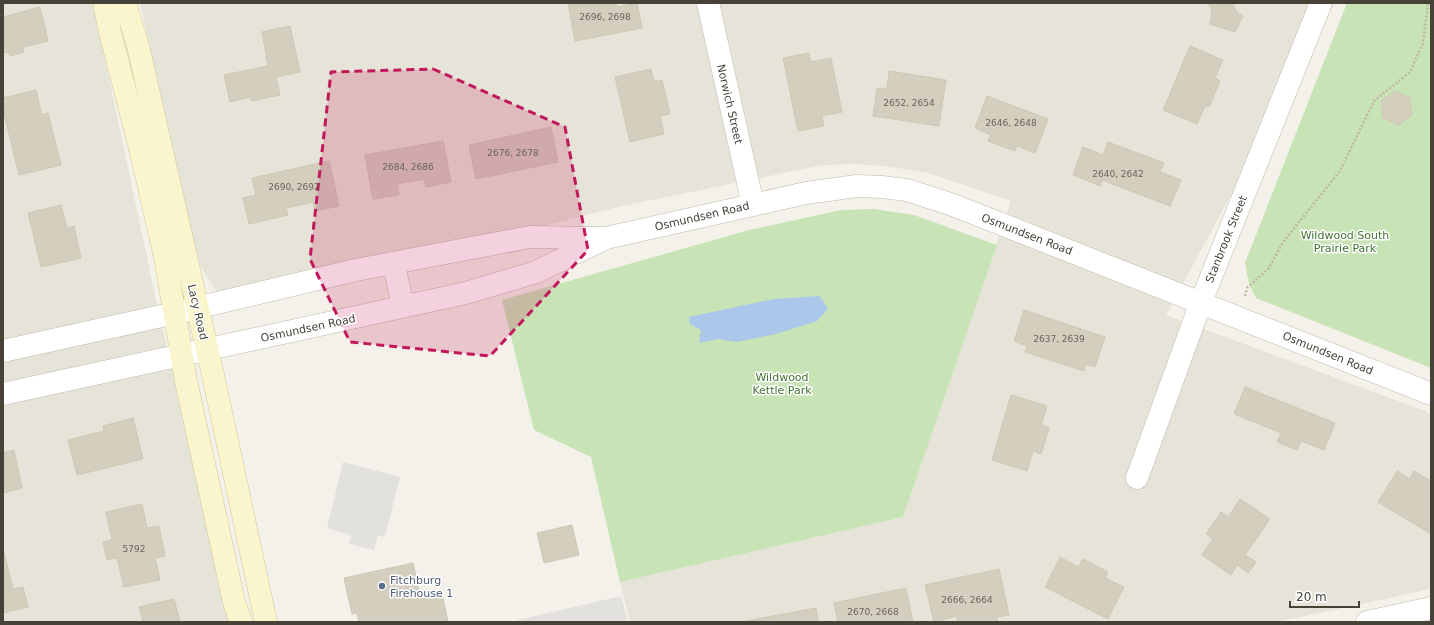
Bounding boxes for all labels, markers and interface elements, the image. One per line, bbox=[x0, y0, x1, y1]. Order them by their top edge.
house number: 2696, 2698 bbox=[579, 12, 631, 22]
street label: Norwich Street bbox=[714, 63, 745, 146]
house number: 2652, 2654 bbox=[883, 98, 935, 108]
house number: 2646, 2648 bbox=[985, 118, 1037, 128]
house number: 2676, 2678 bbox=[487, 148, 539, 158]
house number: 2684, 2686 bbox=[382, 162, 434, 172]
house number: 2640, 2642 bbox=[1092, 169, 1144, 179]
house number: 2690, 2692 bbox=[268, 182, 320, 192]
street label: Stanbrook Street bbox=[1203, 193, 1250, 285]
street label: Osmundsen Road bbox=[654, 199, 751, 234]
street label: Osmundsen Road bbox=[979, 211, 1074, 258]
park label: Wildwood South Prairie Park bbox=[1301, 229, 1389, 255]
street label: Lacy Road bbox=[185, 283, 210, 341]
street label: Osmundsen Road bbox=[260, 312, 357, 345]
street label: Osmundsen Road bbox=[1281, 329, 1375, 378]
house number: 2637, 2639 bbox=[1033, 334, 1085, 344]
park label: Wildwood Kettle Park bbox=[752, 371, 812, 397]
house number: 5792 bbox=[123, 544, 145, 554]
place label: Fitchburg Firehouse 1 bbox=[390, 574, 453, 600]
marker: Fitchburg Firehouse 1 bbox=[377, 581, 387, 591]
scale bar bbox=[1290, 583, 1359, 609]
text: 20 m bbox=[1296, 590, 1327, 604]
house number: 2666, 2664 bbox=[941, 595, 993, 605]
house number: 2670, 2668 bbox=[847, 607, 899, 617]

